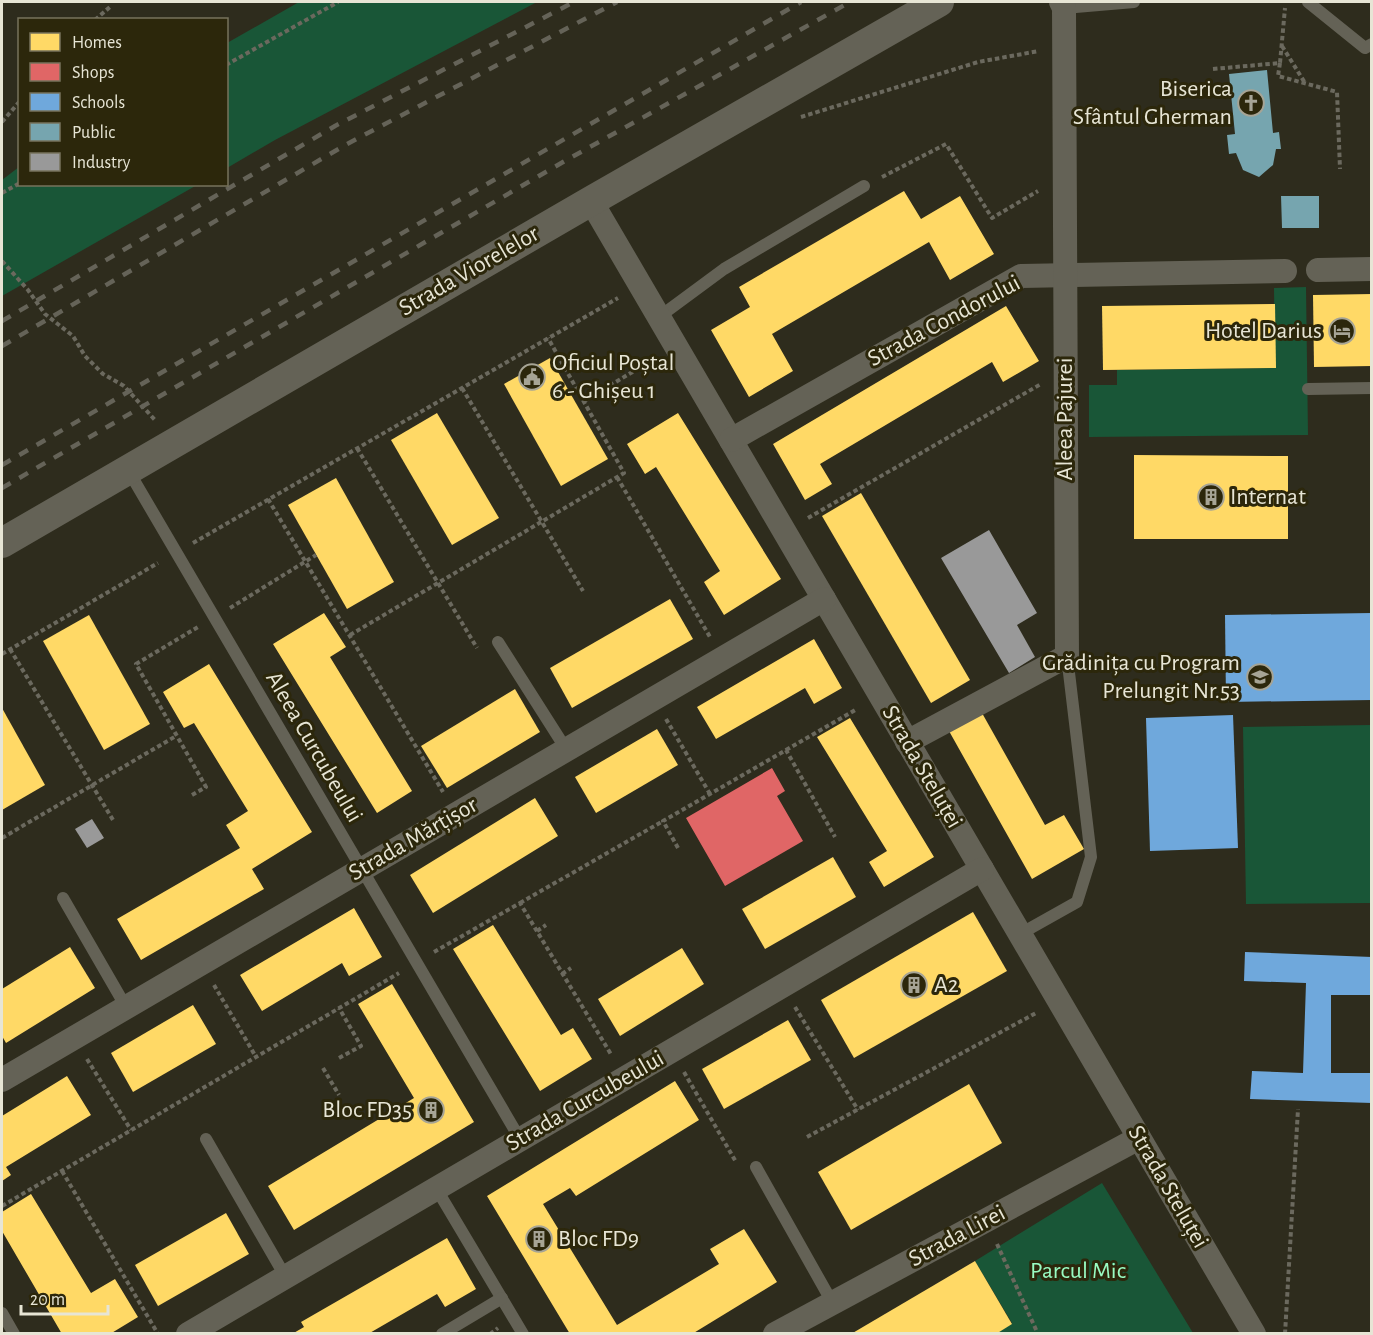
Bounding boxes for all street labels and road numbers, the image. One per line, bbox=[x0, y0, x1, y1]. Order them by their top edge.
street label: Strada Viorelelor bbox=[395, 221, 543, 321]
street label: Strada Condorului bbox=[864, 271, 1024, 371]
street label: Aleea Pajurei bbox=[1053, 358, 1077, 480]
street label: Aleea Curcubeului bbox=[261, 667, 367, 827]
street label: Strada Steluței bbox=[876, 702, 967, 833]
street label: Strada Mărțișor bbox=[345, 792, 482, 886]
street label: Strada Curcubeului bbox=[502, 1046, 668, 1156]
street label: Strada Steluței bbox=[1122, 1122, 1213, 1253]
street label: Strada Lirei bbox=[905, 1201, 1009, 1271]

